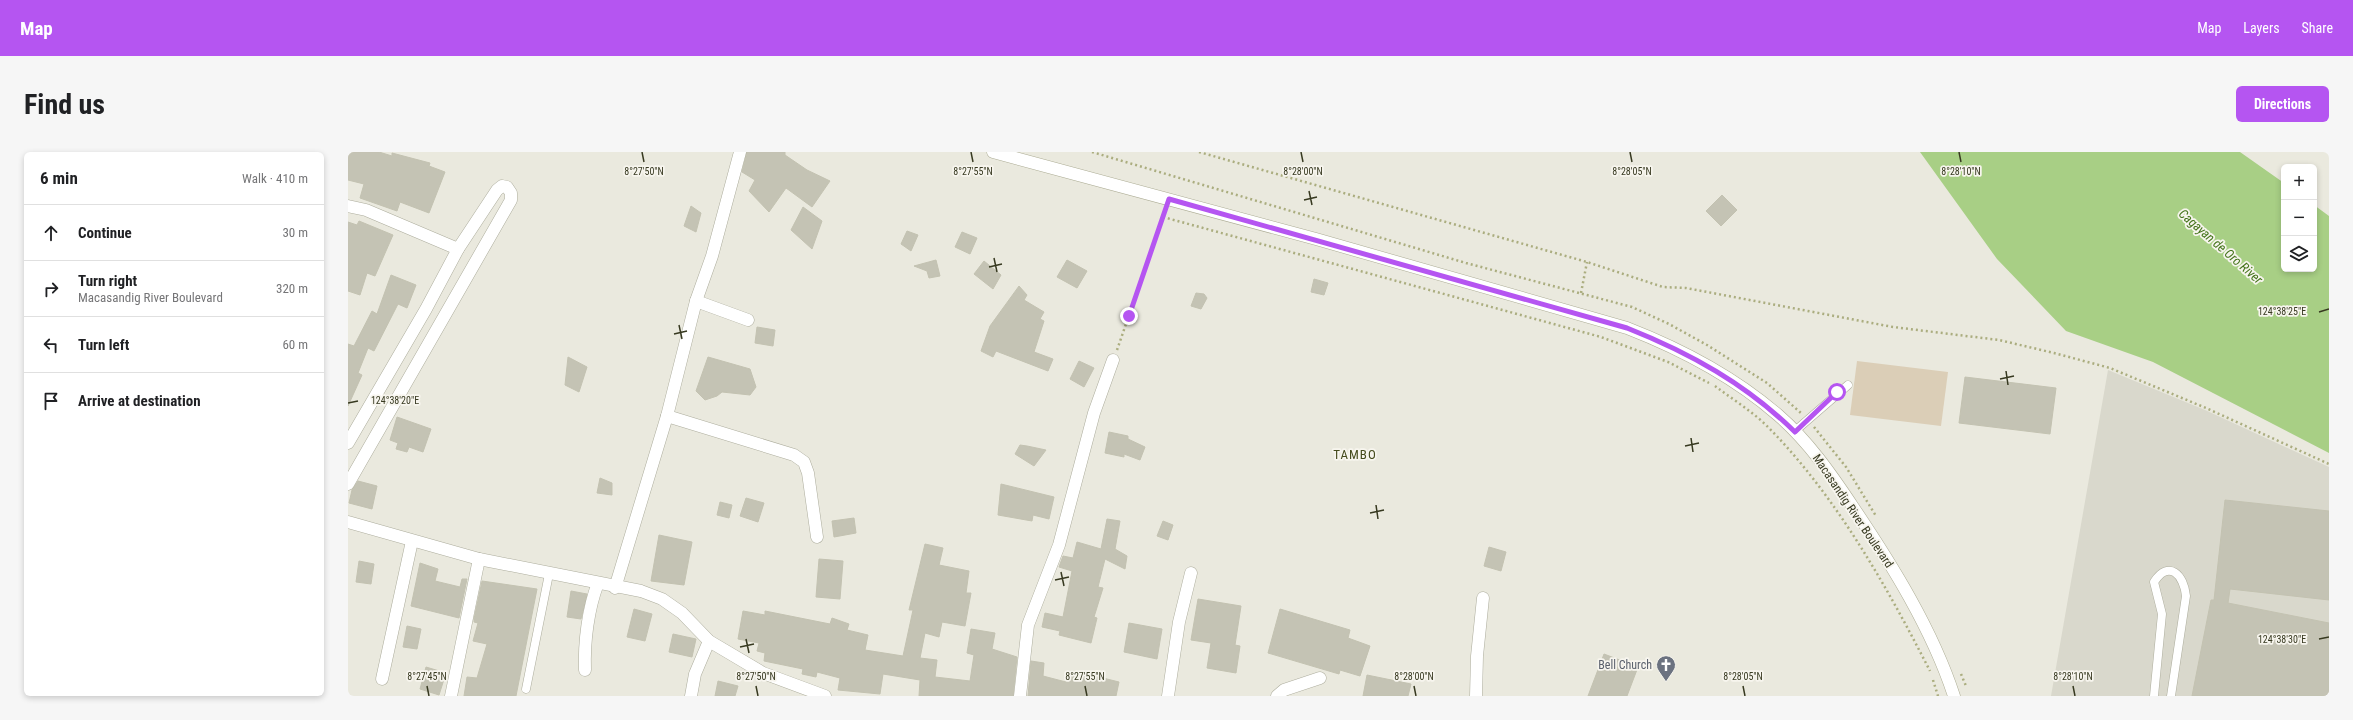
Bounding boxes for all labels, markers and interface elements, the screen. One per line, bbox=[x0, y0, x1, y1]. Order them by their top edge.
text: Map bbox=[20, 17, 53, 40]
text: Map bbox=[2197, 20, 2221, 36]
text: Layers bbox=[2243, 20, 2280, 36]
text: Share bbox=[2302, 20, 2333, 36]
button: Directions bbox=[2236, 86, 2329, 122]
text: Find us bbox=[24, 88, 105, 121]
map controls bbox=[2281, 164, 2317, 272]
button: + bbox=[2281, 164, 2317, 200]
text: 8°27'50"N bbox=[624, 166, 664, 177]
text: 8°27'55"N bbox=[953, 166, 993, 177]
text: 8°28'00"N bbox=[1283, 166, 1323, 177]
text: 8°28'05"N bbox=[1612, 166, 1652, 177]
text: 8°28'10"N bbox=[1941, 166, 1981, 177]
text: 6 min bbox=[40, 168, 78, 188]
text: Walk · 410 m bbox=[242, 171, 308, 186]
button: − bbox=[2281, 200, 2317, 236]
water label: Cagayan de Oro River bbox=[2176, 206, 2266, 288]
icon: ahead bbox=[40, 222, 62, 244]
text: Continue bbox=[78, 224, 132, 242]
text: 30 m bbox=[282, 225, 308, 240]
button: layers bbox=[2281, 236, 2317, 272]
text: Turn right bbox=[78, 272, 137, 290]
icon: right bbox=[40, 278, 62, 300]
text: 320 m bbox=[276, 281, 308, 296]
text: Macasandig River Boulevard bbox=[78, 290, 223, 305]
text: 124°38'25"E bbox=[2258, 306, 2306, 317]
route end bbox=[1120, 307, 1138, 325]
icon: left bbox=[40, 334, 62, 356]
text: Turn left bbox=[78, 336, 129, 354]
text: 60 m bbox=[282, 337, 308, 352]
route start bbox=[1828, 383, 1846, 401]
icon: arrive bbox=[40, 390, 62, 412]
text: Arrive at destination bbox=[78, 392, 201, 410]
text: 124°38'20"E bbox=[371, 395, 419, 406]
district label: TAMBO bbox=[1333, 447, 1377, 462]
street label: Macasandig River Boulevard bbox=[1810, 452, 1896, 570]
text: 124°38'30"E bbox=[2258, 634, 2306, 645]
church icon: Bell Church bbox=[1655, 654, 1677, 682]
place label: Bell Church bbox=[1598, 658, 1652, 672]
text: 8°27'45"N bbox=[407, 671, 447, 682]
text: 8°27'50"N bbox=[736, 671, 776, 682]
text: 8°27'55"N bbox=[1065, 671, 1105, 682]
text: 8°28'00"N bbox=[1394, 671, 1434, 682]
text: 8°28'05"N bbox=[1723, 671, 1763, 682]
text: 8°28'10"N bbox=[2053, 671, 2093, 682]

